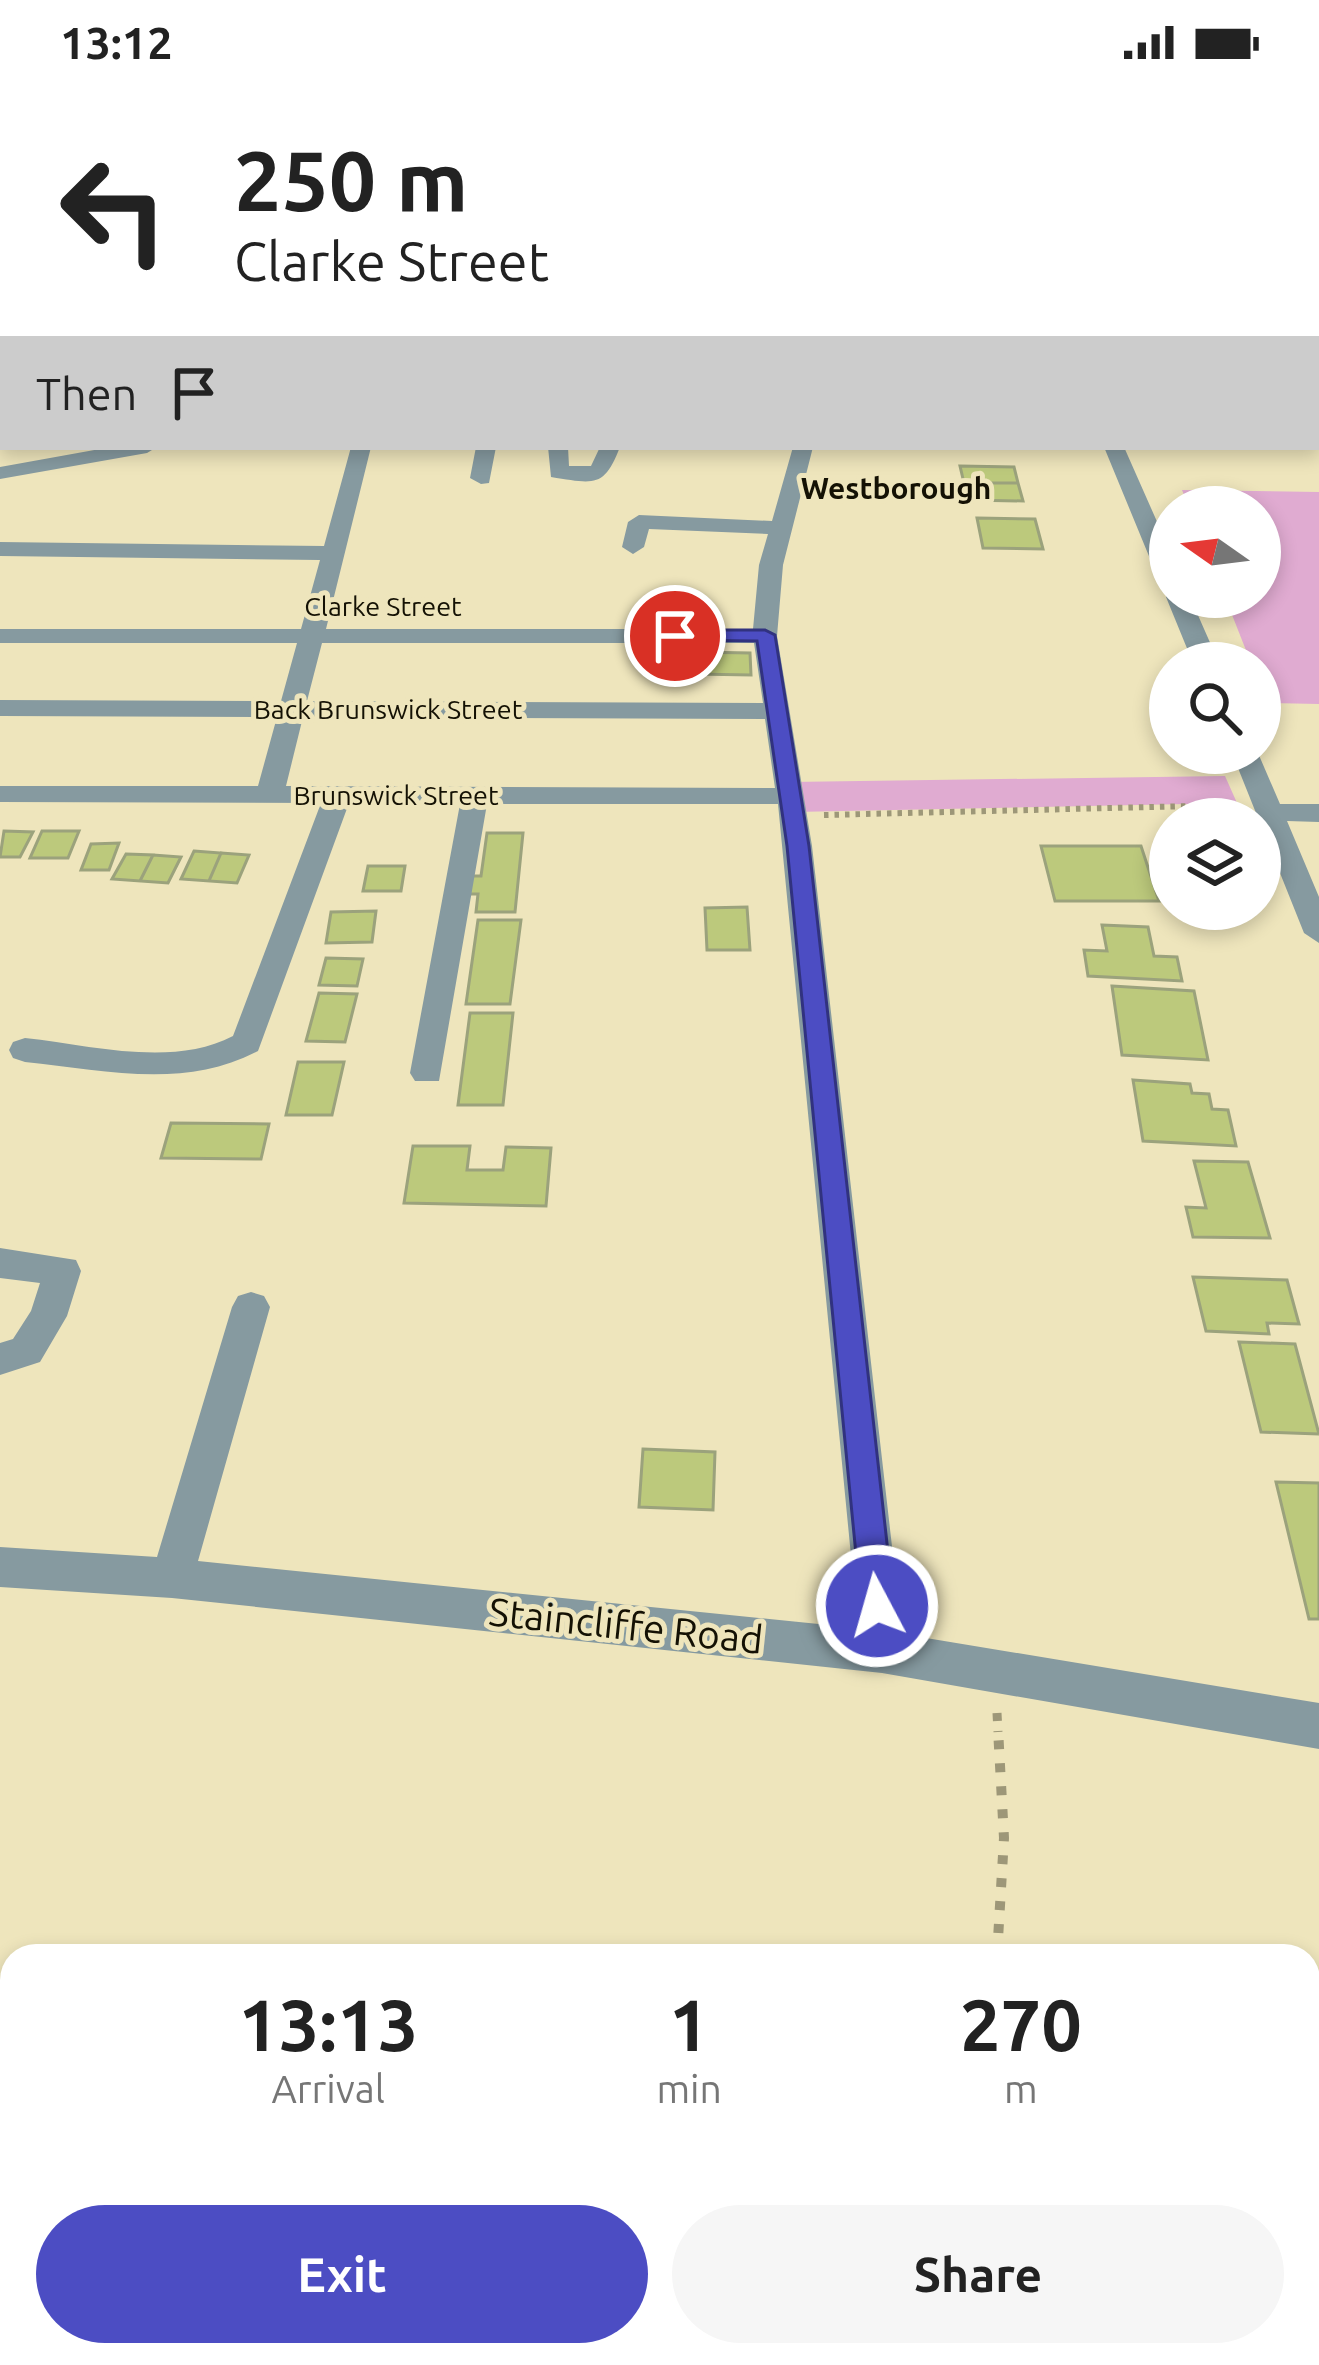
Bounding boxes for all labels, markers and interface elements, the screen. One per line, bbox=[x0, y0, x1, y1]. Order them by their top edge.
text: 13:12 bbox=[60, 17, 173, 68]
icon: left bbox=[36, 132, 192, 288]
text: 250 m bbox=[234, 133, 468, 227]
text: Clarke Street bbox=[234, 231, 549, 291]
icon: arrive bbox=[161, 360, 227, 426]
text: Then bbox=[36, 368, 137, 419]
district label: Westborough bbox=[801, 471, 991, 505]
north arrow bbox=[1149, 486, 1281, 618]
map controls bbox=[1149, 486, 1281, 930]
pin bbox=[624, 585, 726, 687]
street label: Clarke Street bbox=[304, 591, 462, 621]
icon: arrive bbox=[642, 603, 708, 669]
button: search bbox=[1149, 642, 1281, 774]
street label: Back Brunswick Street bbox=[254, 694, 523, 724]
street label: Brunswick Street bbox=[293, 780, 499, 810]
button: layers bbox=[1149, 798, 1281, 930]
position arrow bbox=[814, 1543, 940, 1669]
street label: Staincliffe Road bbox=[487, 1589, 765, 1661]
text: 13:13 bbox=[238, 1984, 418, 2065]
text: 1 bbox=[669, 1984, 709, 2065]
text: 270 bbox=[960, 1984, 1082, 2065]
text: Arrival bbox=[271, 2067, 385, 2110]
text: min bbox=[656, 2067, 722, 2110]
text: m bbox=[1004, 2067, 1038, 2110]
button: Exit bbox=[36, 2205, 648, 2343]
button: Share bbox=[672, 2205, 1284, 2343]

